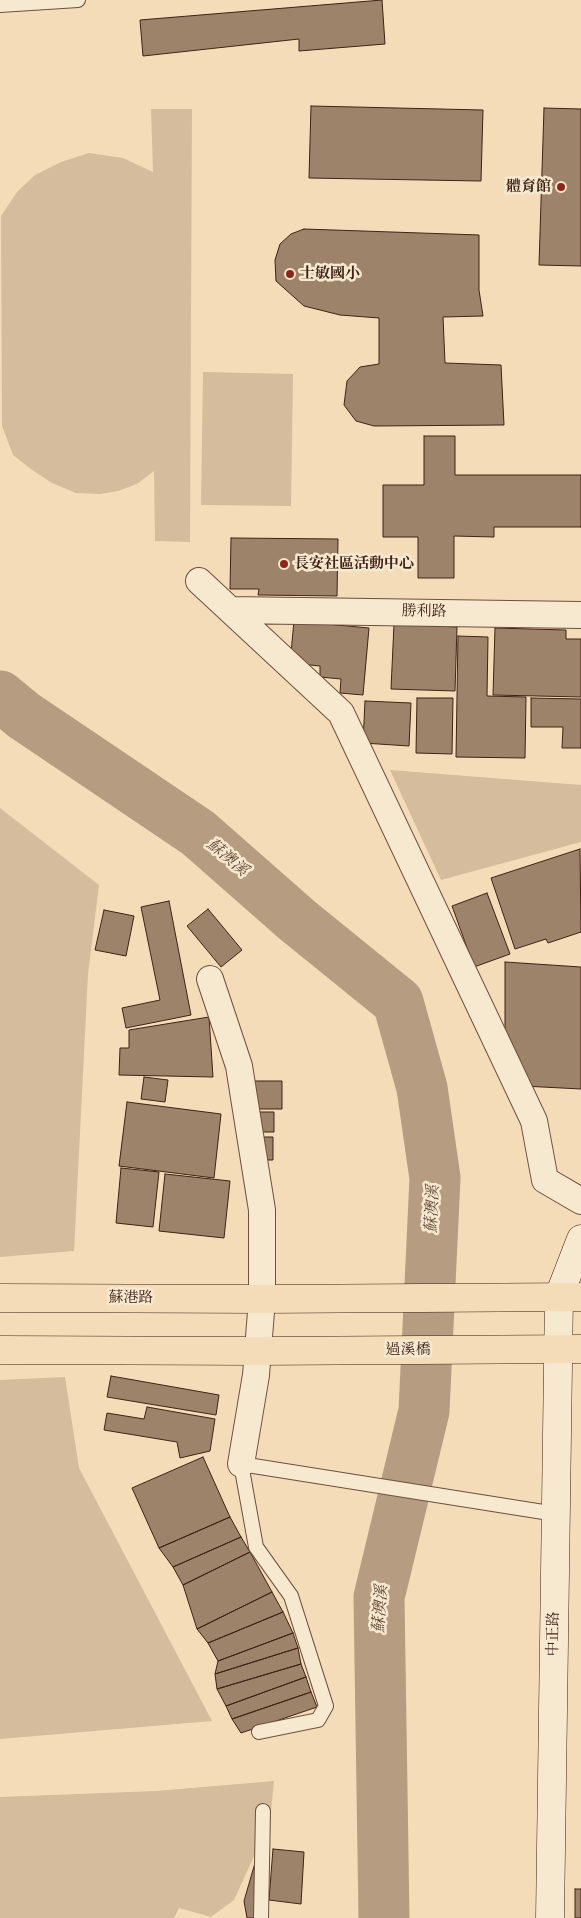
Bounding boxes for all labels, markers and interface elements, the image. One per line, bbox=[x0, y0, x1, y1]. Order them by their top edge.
place label: 體育館 bbox=[506, 178, 551, 196]
marker: 體育館 bbox=[555, 181, 567, 193]
place label: 士敏國小 bbox=[300, 265, 360, 283]
marker: 士敏國小 bbox=[284, 268, 296, 280]
place label: 長安社區活動中心 bbox=[294, 555, 414, 573]
marker: 長安社區活動中心 bbox=[278, 558, 290, 570]
street label: 勝利路 bbox=[401, 603, 447, 621]
water label: 蘇澳溪 bbox=[202, 835, 252, 881]
water label: 蘇澳溪 bbox=[422, 1185, 444, 1233]
street label: 蘇港路 bbox=[109, 1289, 153, 1307]
street label: 過溪橋 bbox=[386, 1341, 430, 1359]
water label: 蘇澳溪 bbox=[370, 1584, 392, 1634]
street label: 中正路 bbox=[545, 1611, 563, 1657]

